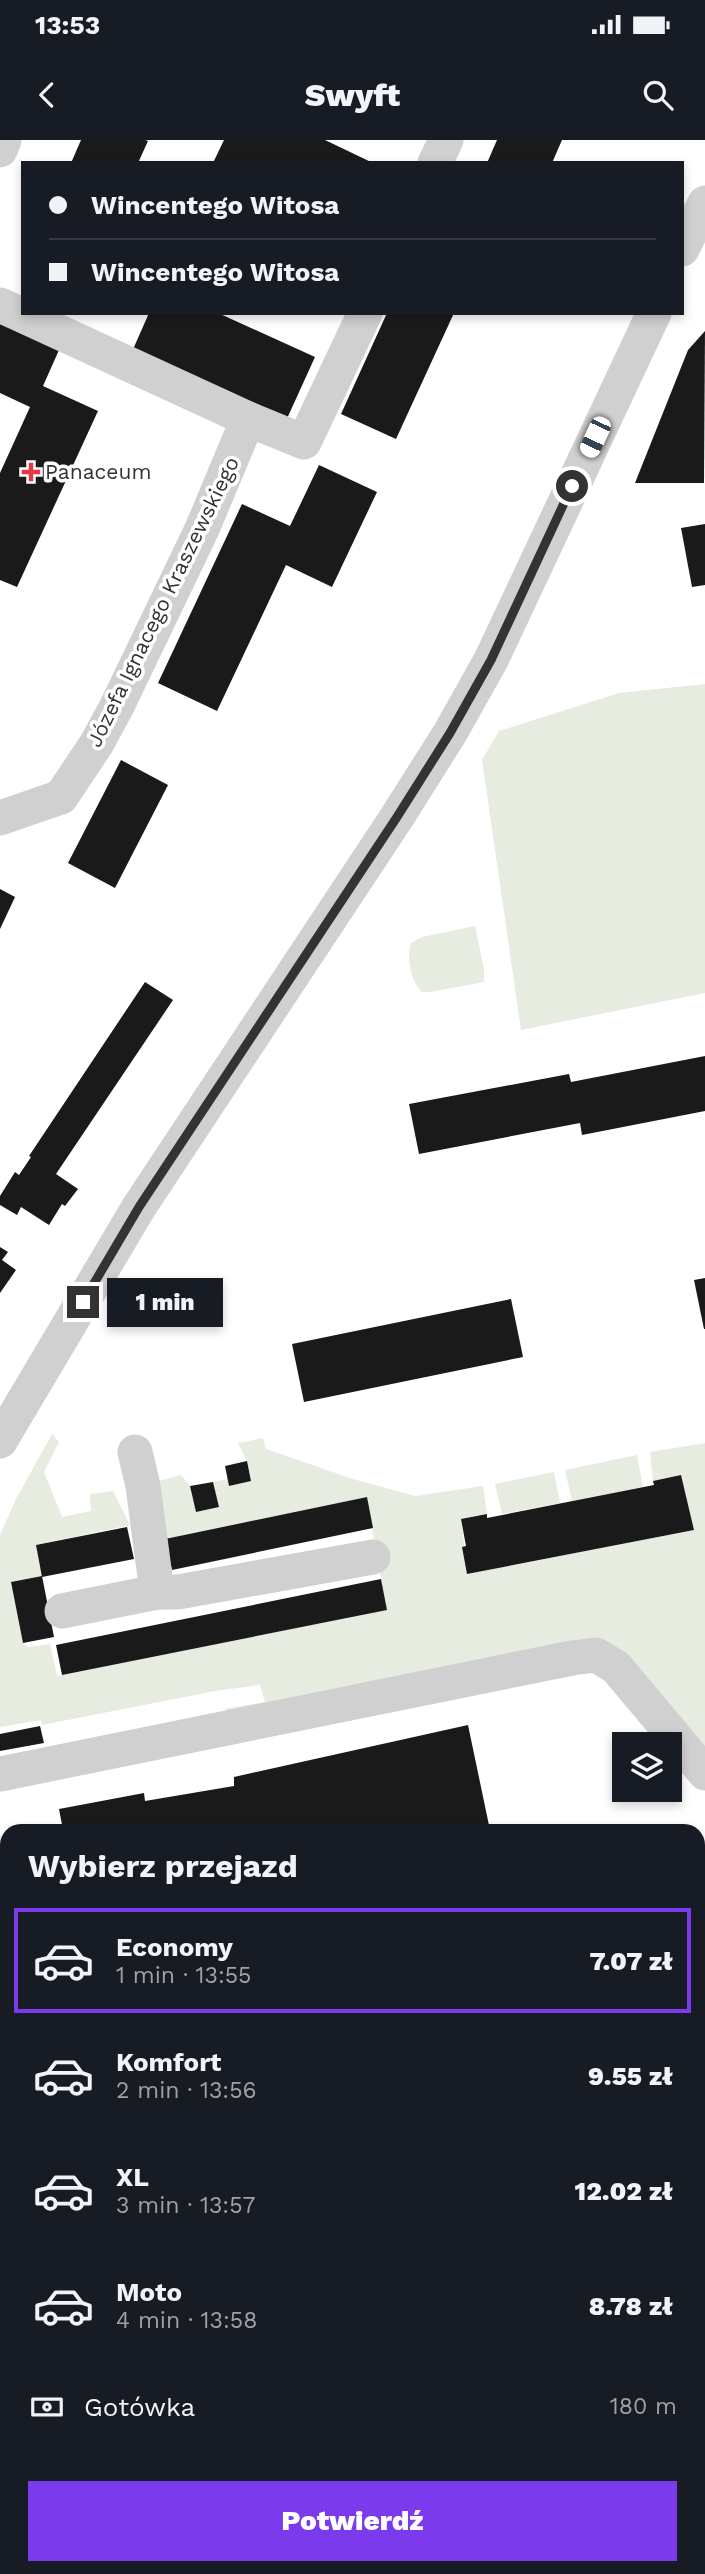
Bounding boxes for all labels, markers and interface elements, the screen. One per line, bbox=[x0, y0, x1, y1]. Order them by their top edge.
text: 13:53 bbox=[35, 10, 100, 40]
icon: back bbox=[28, 76, 66, 114]
text: Swyft bbox=[305, 76, 400, 114]
icon: search bbox=[639, 76, 677, 114]
text: Wincentego Witosa bbox=[91, 190, 339, 220]
text: Wincentego Witosa bbox=[91, 257, 339, 287]
car bbox=[577, 414, 614, 460]
street label: Józefa Ignacego Kraszewskiego bbox=[81, 453, 244, 751]
place label: Panaceum bbox=[45, 459, 151, 484]
marker: Panaceum bbox=[23, 464, 39, 480]
route start bbox=[556, 470, 588, 502]
callout: 1 min bbox=[108, 1278, 223, 1326]
route end bbox=[67, 1286, 99, 1318]
text: 1 min bbox=[135, 1289, 195, 1316]
map controls bbox=[612, 1732, 682, 1802]
button: layers bbox=[612, 1732, 682, 1802]
text: Wybierz przejazd bbox=[28, 1847, 298, 1885]
icon: car bbox=[32, 1929, 95, 1992]
text: Economy bbox=[116, 1932, 233, 1962]
text: 7.07 zł bbox=[590, 1946, 673, 1976]
text: 1 min · 13:55 bbox=[116, 1962, 251, 1989]
icon: car bbox=[32, 2044, 95, 2107]
text: Komfort bbox=[116, 2047, 221, 2077]
text: 9.55 zł bbox=[588, 2061, 673, 2091]
text: 2 min · 13:56 bbox=[116, 2077, 257, 2104]
icon: car bbox=[32, 2159, 95, 2222]
text: XL bbox=[116, 2162, 149, 2192]
text: 12.02 zł bbox=[575, 2176, 673, 2206]
text: 3 min · 13:57 bbox=[116, 2192, 255, 2219]
icon: car bbox=[32, 2274, 95, 2337]
text: Moto bbox=[116, 2277, 182, 2307]
text: 8.78 zł bbox=[589, 2291, 673, 2321]
text: 4 min · 13:58 bbox=[116, 2307, 257, 2334]
icon: cash bbox=[28, 2388, 66, 2426]
text: Gotówka bbox=[84, 2392, 195, 2422]
text: 180 m bbox=[610, 2393, 677, 2420]
button: Potwierdź bbox=[28, 2481, 677, 2561]

